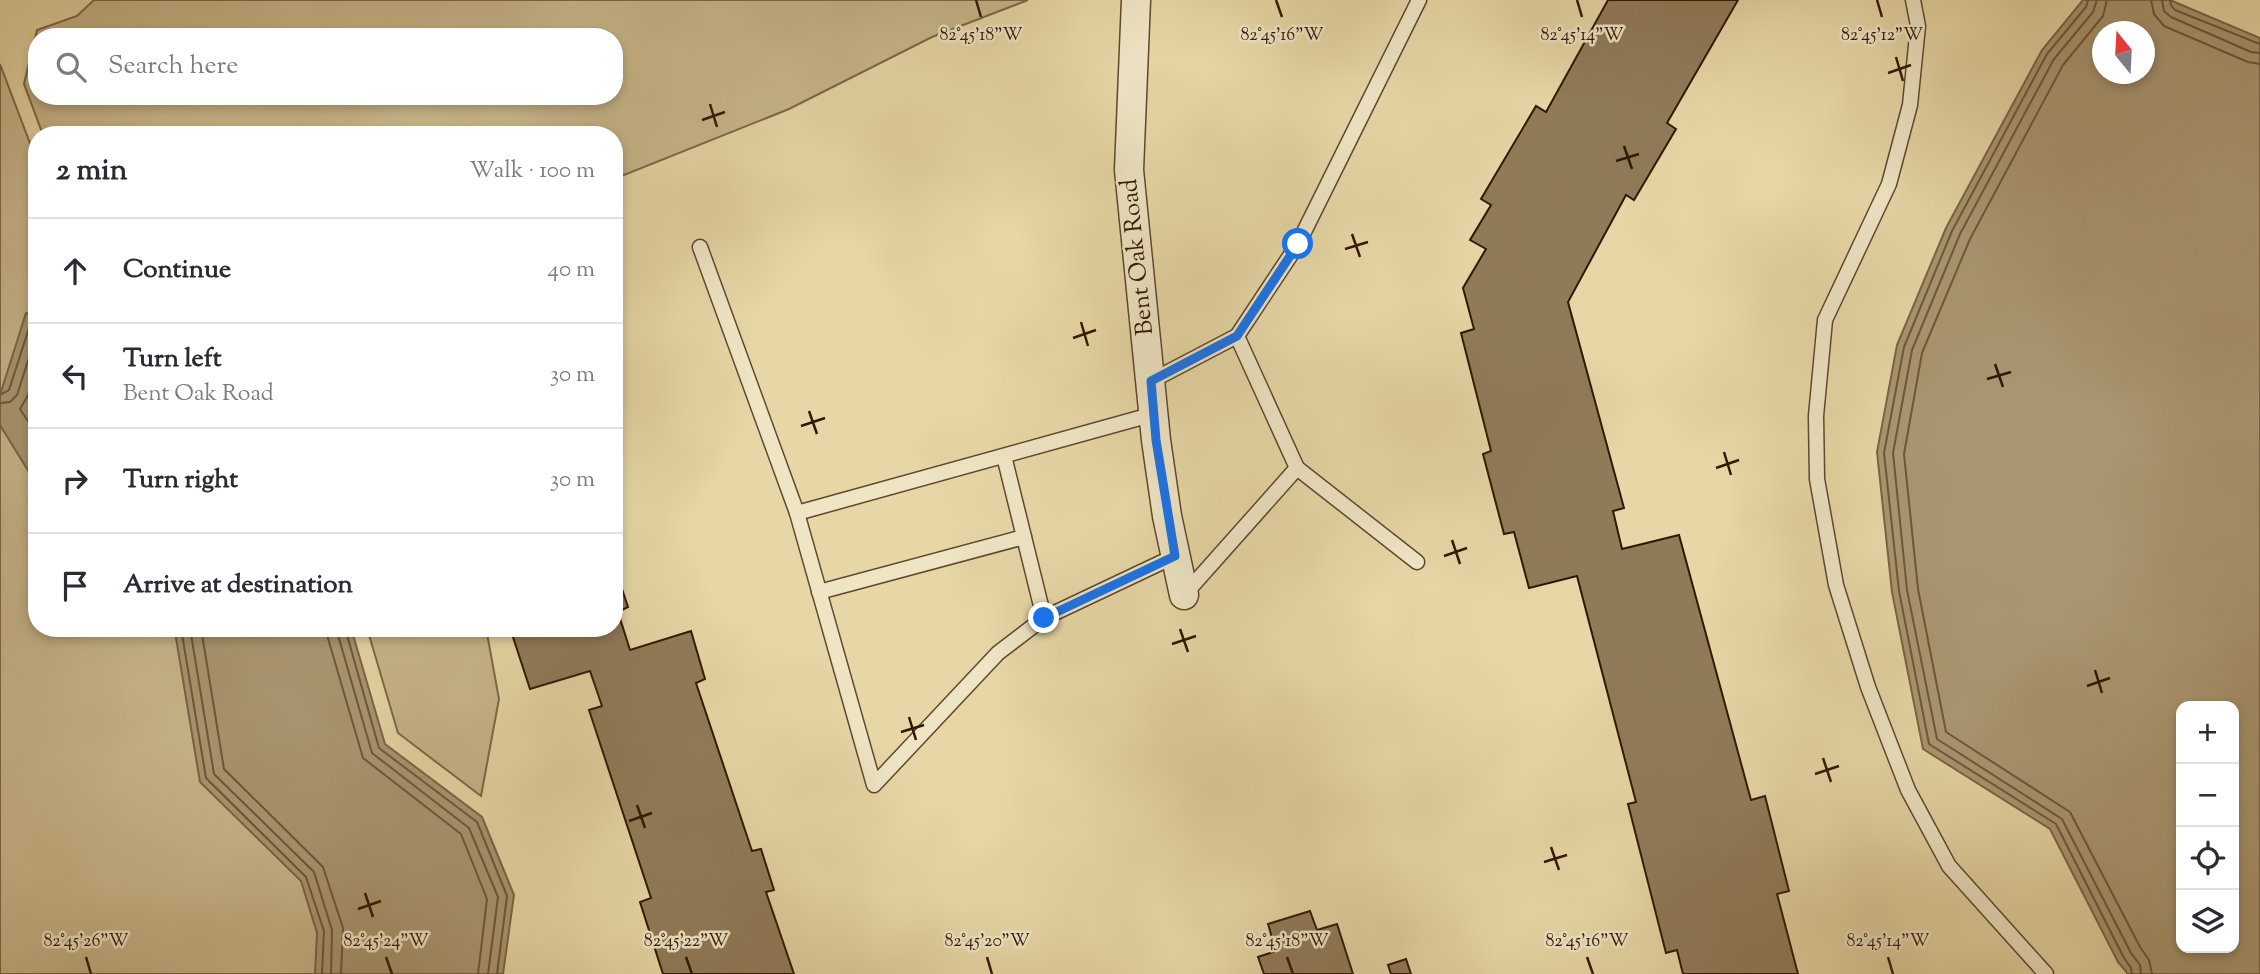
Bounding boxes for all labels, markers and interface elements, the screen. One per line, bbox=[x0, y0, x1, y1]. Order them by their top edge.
north arrow bbox=[2092, 21, 2155, 84]
text: 82°45'18"W bbox=[939, 23, 1023, 49]
text: 82°45'16"W bbox=[1240, 23, 1324, 49]
text: 82°45'14"W bbox=[1540, 23, 1624, 49]
text: 82°45'12"W bbox=[1841, 23, 1923, 49]
search box bbox=[28, 28, 623, 105]
icon: search bbox=[52, 48, 90, 86]
text: Search here bbox=[108, 48, 238, 85]
text: 2 min bbox=[56, 150, 128, 193]
text: Walk · 100 m bbox=[470, 155, 595, 188]
street label: Bent Oak Road bbox=[1113, 177, 1163, 337]
route start bbox=[1282, 228, 1313, 259]
icon: ahead bbox=[56, 252, 94, 290]
text: Continue bbox=[123, 252, 231, 289]
text: 40 m bbox=[548, 254, 595, 287]
text: Turn left bbox=[123, 341, 222, 378]
icon: left bbox=[56, 357, 94, 395]
text: 30 m bbox=[550, 359, 595, 392]
text: Bent Oak Road bbox=[123, 378, 274, 411]
icon: right bbox=[56, 462, 94, 500]
text: Turn right bbox=[123, 462, 238, 499]
text: 30 m bbox=[550, 464, 595, 497]
icon: arrive bbox=[56, 567, 94, 605]
text: Arrive at destination bbox=[123, 567, 353, 604]
route end bbox=[1028, 602, 1059, 633]
map controls bbox=[2176, 701, 2239, 953]
button: + bbox=[2176, 701, 2239, 764]
button: − bbox=[2176, 764, 2239, 827]
button: locate bbox=[2176, 827, 2239, 890]
button: layers bbox=[2176, 890, 2239, 953]
text: 82°45'26"W bbox=[43, 929, 129, 955]
text: 82°45'24"W bbox=[343, 929, 429, 955]
text: 82°45'22"W bbox=[644, 929, 728, 955]
text: 82°45'20"W bbox=[944, 929, 1030, 955]
text: 82°45'18"W bbox=[1245, 929, 1329, 955]
text: 82°45'16"W bbox=[1545, 929, 1629, 955]
text: 82°45'14"W bbox=[1846, 929, 1930, 955]

